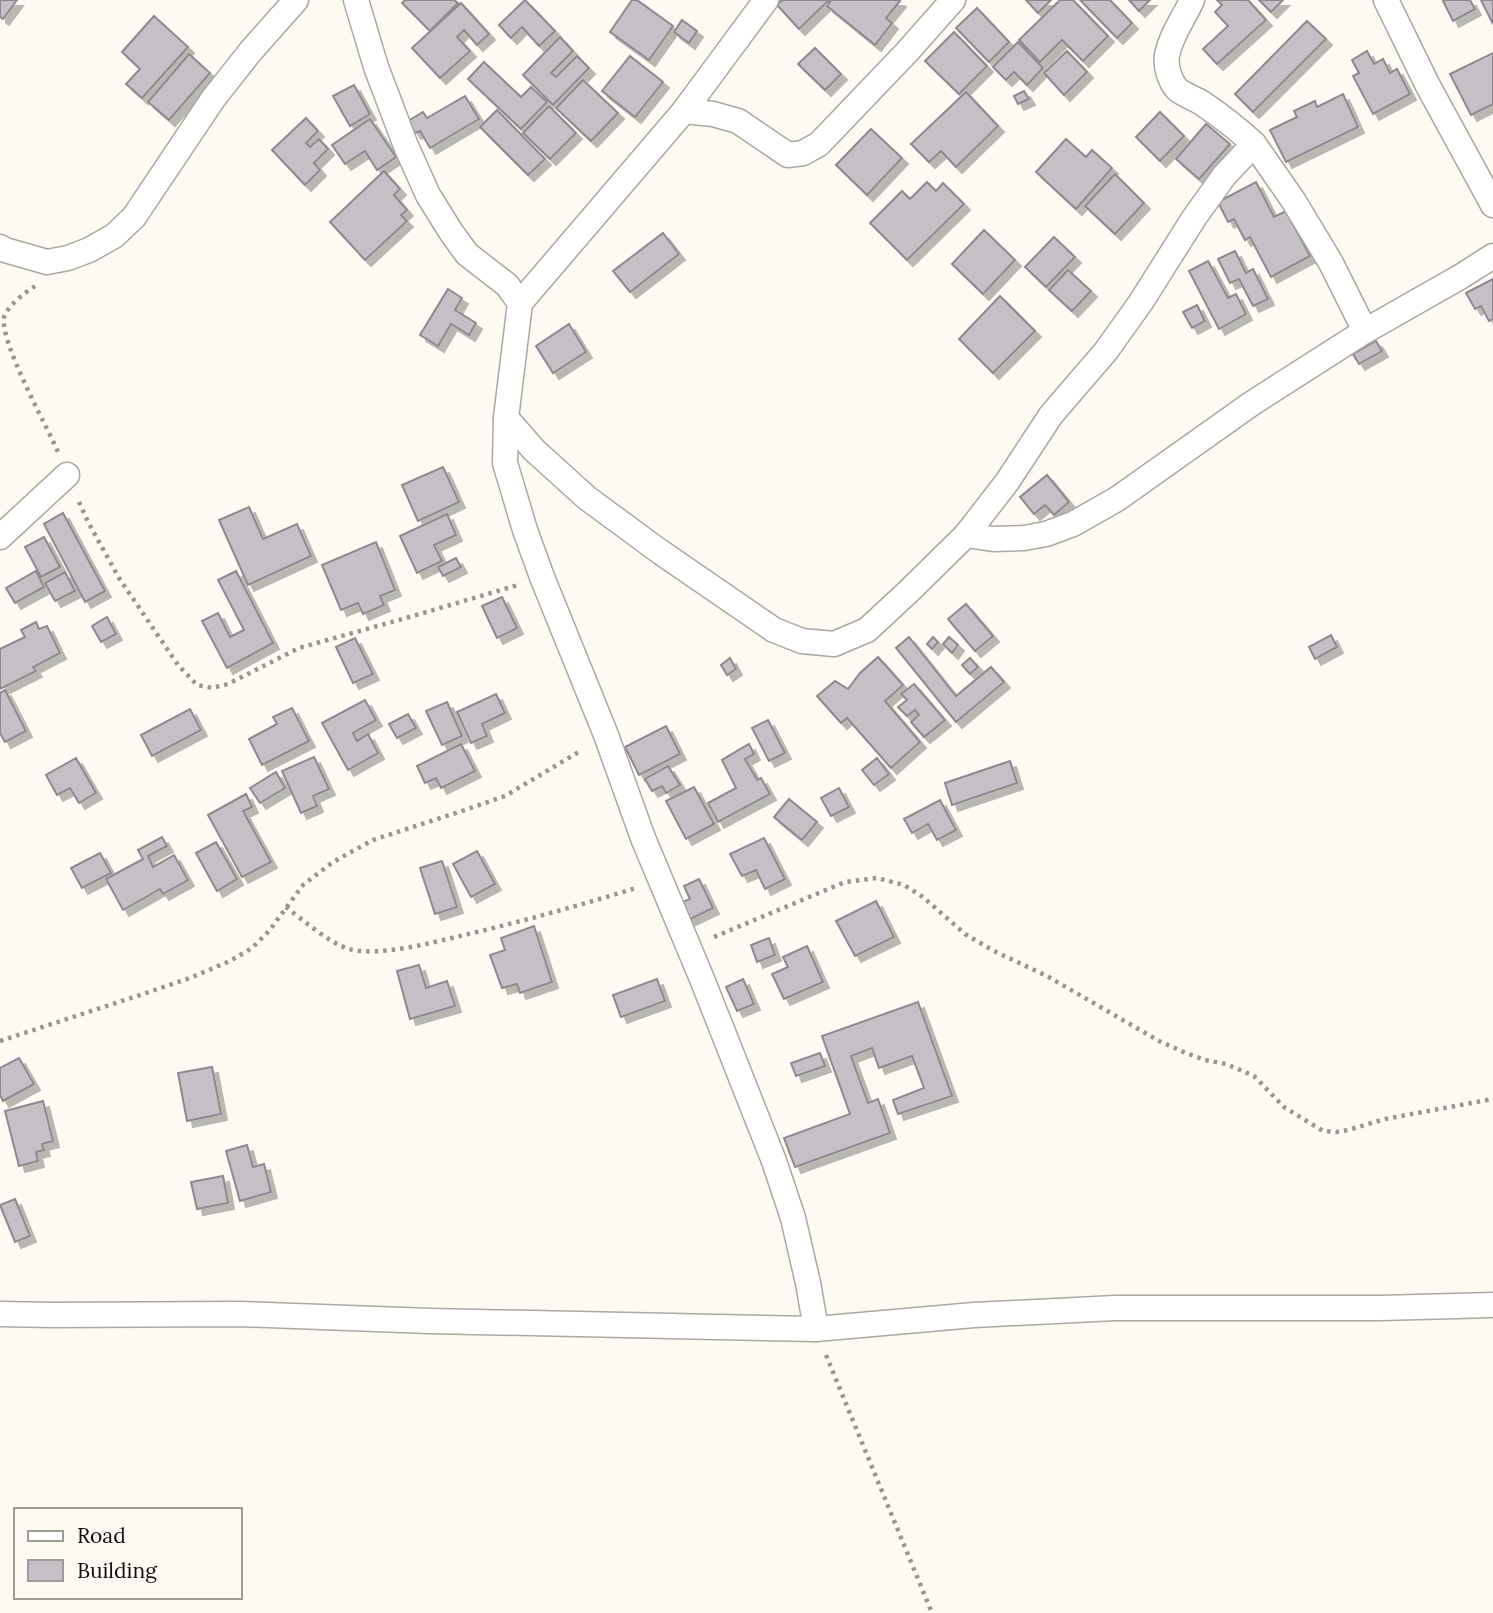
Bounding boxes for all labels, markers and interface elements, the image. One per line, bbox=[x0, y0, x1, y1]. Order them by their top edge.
legend bbox=[14, 1508, 242, 1599]
text: Road bbox=[77, 1522, 126, 1549]
text: Building bbox=[77, 1557, 157, 1584]

